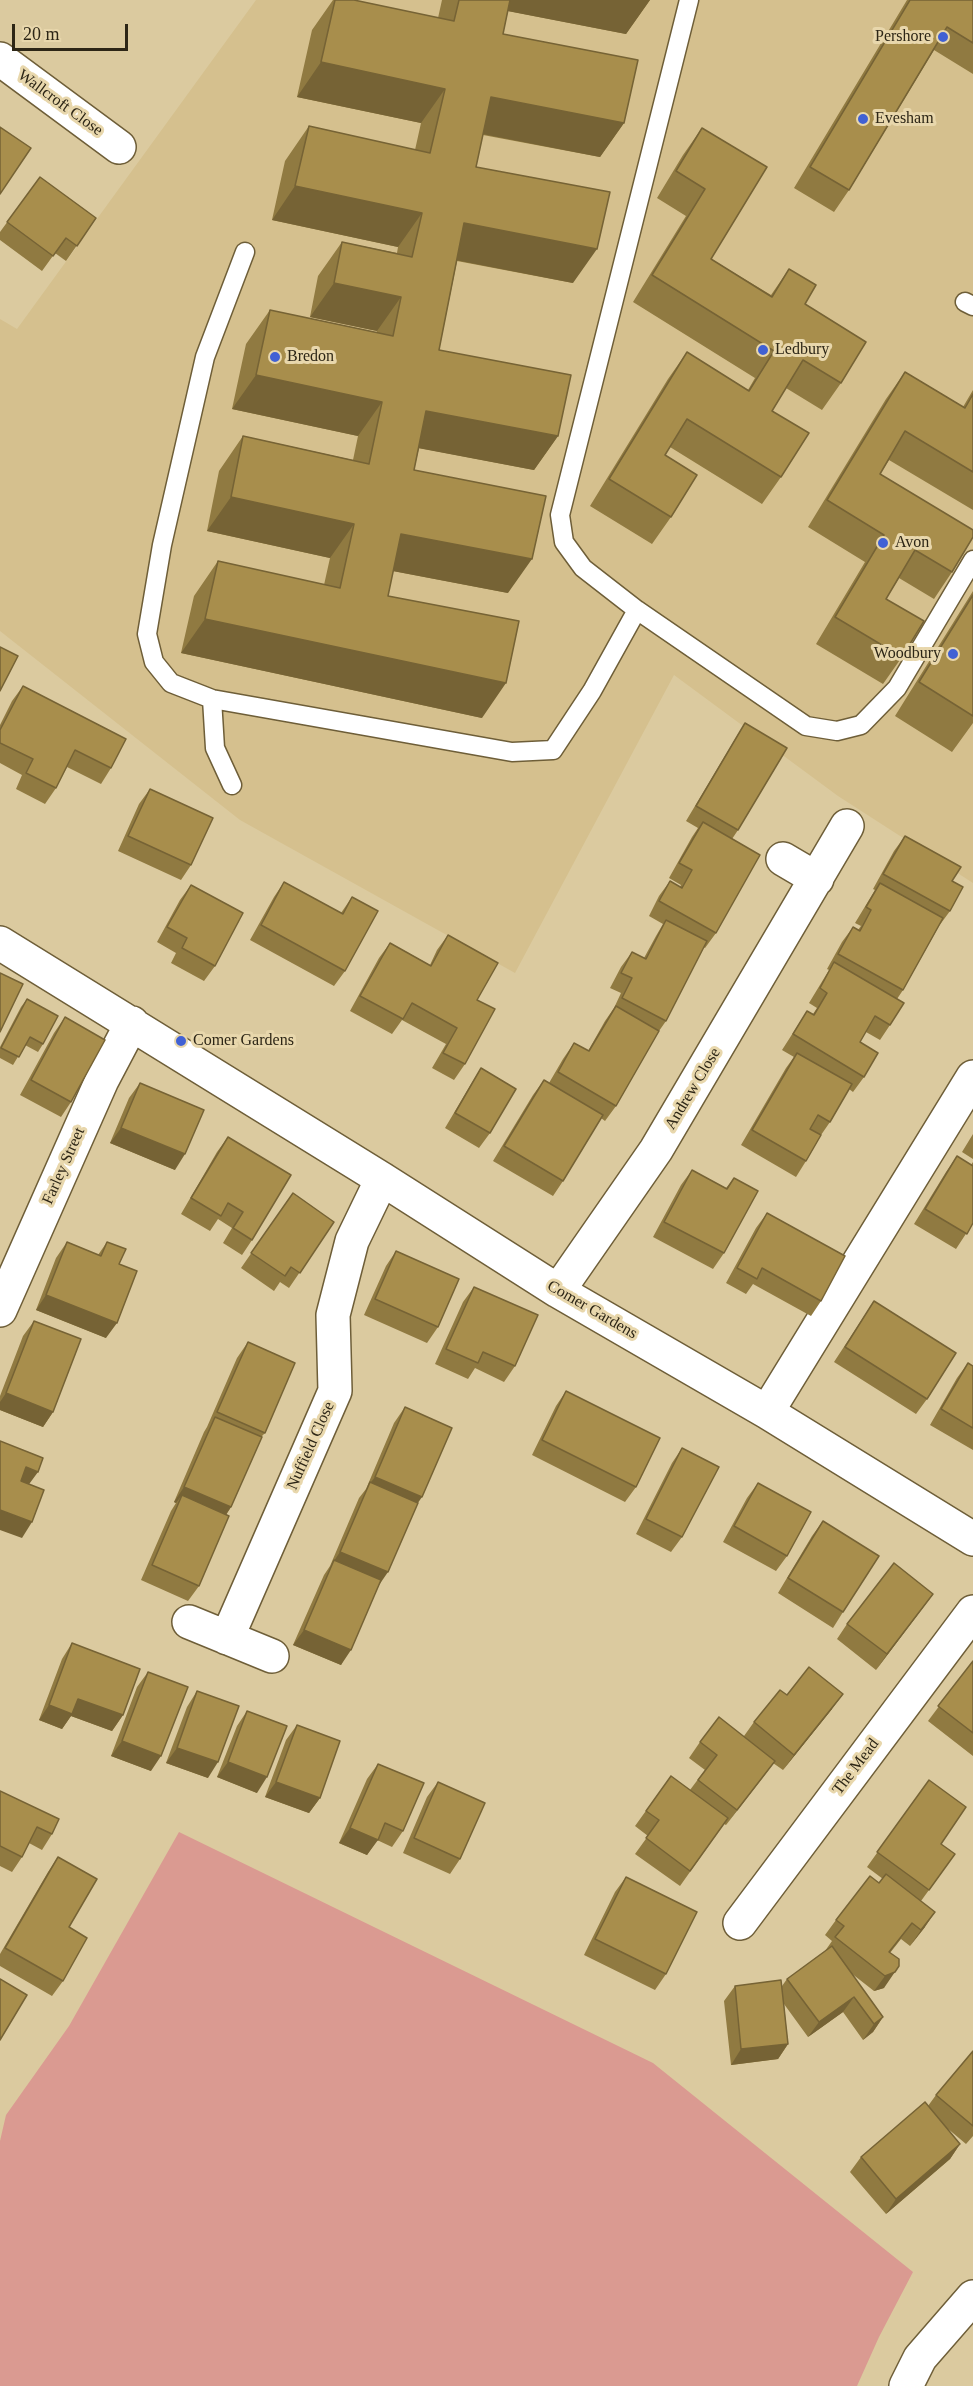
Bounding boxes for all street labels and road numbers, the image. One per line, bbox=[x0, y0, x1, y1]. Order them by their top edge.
street label: Wallcroft Close bbox=[14, 66, 106, 140]
street label: Andrew Close bbox=[661, 1045, 725, 1133]
street label: Farley Street bbox=[39, 1125, 89, 1207]
street label: Comer Gardens bbox=[544, 1276, 640, 1344]
street label: Nuffield Close bbox=[283, 1399, 339, 1493]
street label: The Mead bbox=[829, 1735, 883, 1799]

